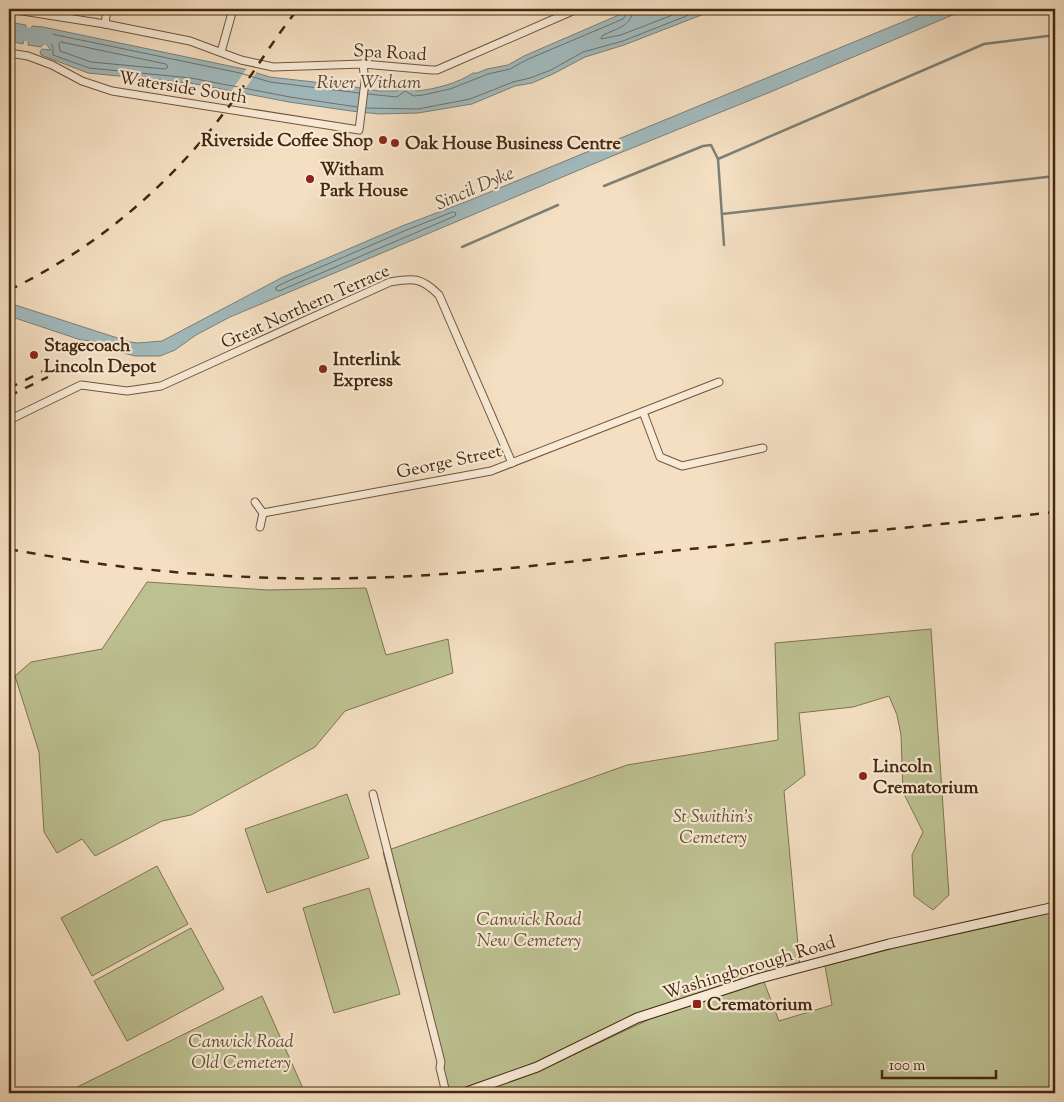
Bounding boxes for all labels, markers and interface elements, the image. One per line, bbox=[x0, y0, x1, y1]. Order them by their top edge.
street label: Spa Road bbox=[353, 39, 427, 69]
street label: Waterside South bbox=[116, 66, 250, 112]
water label: River Witham bbox=[317, 70, 422, 97]
place label: Riverside Coffee Shop bbox=[201, 129, 373, 155]
place label: Oak House Business Centre bbox=[405, 132, 622, 158]
marker: Riverside Coffee Shop bbox=[377, 134, 389, 146]
marker: Oak House Business Centre bbox=[389, 137, 401, 149]
place label: Witham Park House bbox=[320, 158, 409, 205]
water label: Sincil Dyke bbox=[431, 160, 519, 218]
marker: Witham Park House bbox=[304, 173, 316, 185]
street label: Great Northern Terrace bbox=[217, 259, 394, 357]
place label: Stagecoach Lincoln Depot bbox=[44, 334, 157, 381]
place label: Interlink Express bbox=[333, 348, 401, 395]
marker: Stagecoach Lincoln Depot bbox=[28, 349, 40, 361]
marker: Interlink Express bbox=[317, 363, 329, 375]
street label: George Street bbox=[394, 439, 505, 487]
place label: Lincoln Crematorium bbox=[873, 755, 979, 802]
marker: Lincoln Crematorium bbox=[857, 770, 869, 782]
park label: St Swithin's Cemetery bbox=[673, 805, 753, 852]
park label: Canwick Road New Cemetery bbox=[476, 908, 582, 955]
street label: Washingborough Road bbox=[660, 930, 839, 1008]
place label: Crematorium bbox=[707, 993, 813, 1019]
marker: Crematorium bbox=[691, 998, 703, 1010]
park label: Canwick Road Old Cemetery bbox=[188, 1030, 294, 1077]
scale bar bbox=[882, 1047, 995, 1079]
text: 100 m bbox=[889, 1056, 926, 1077]

